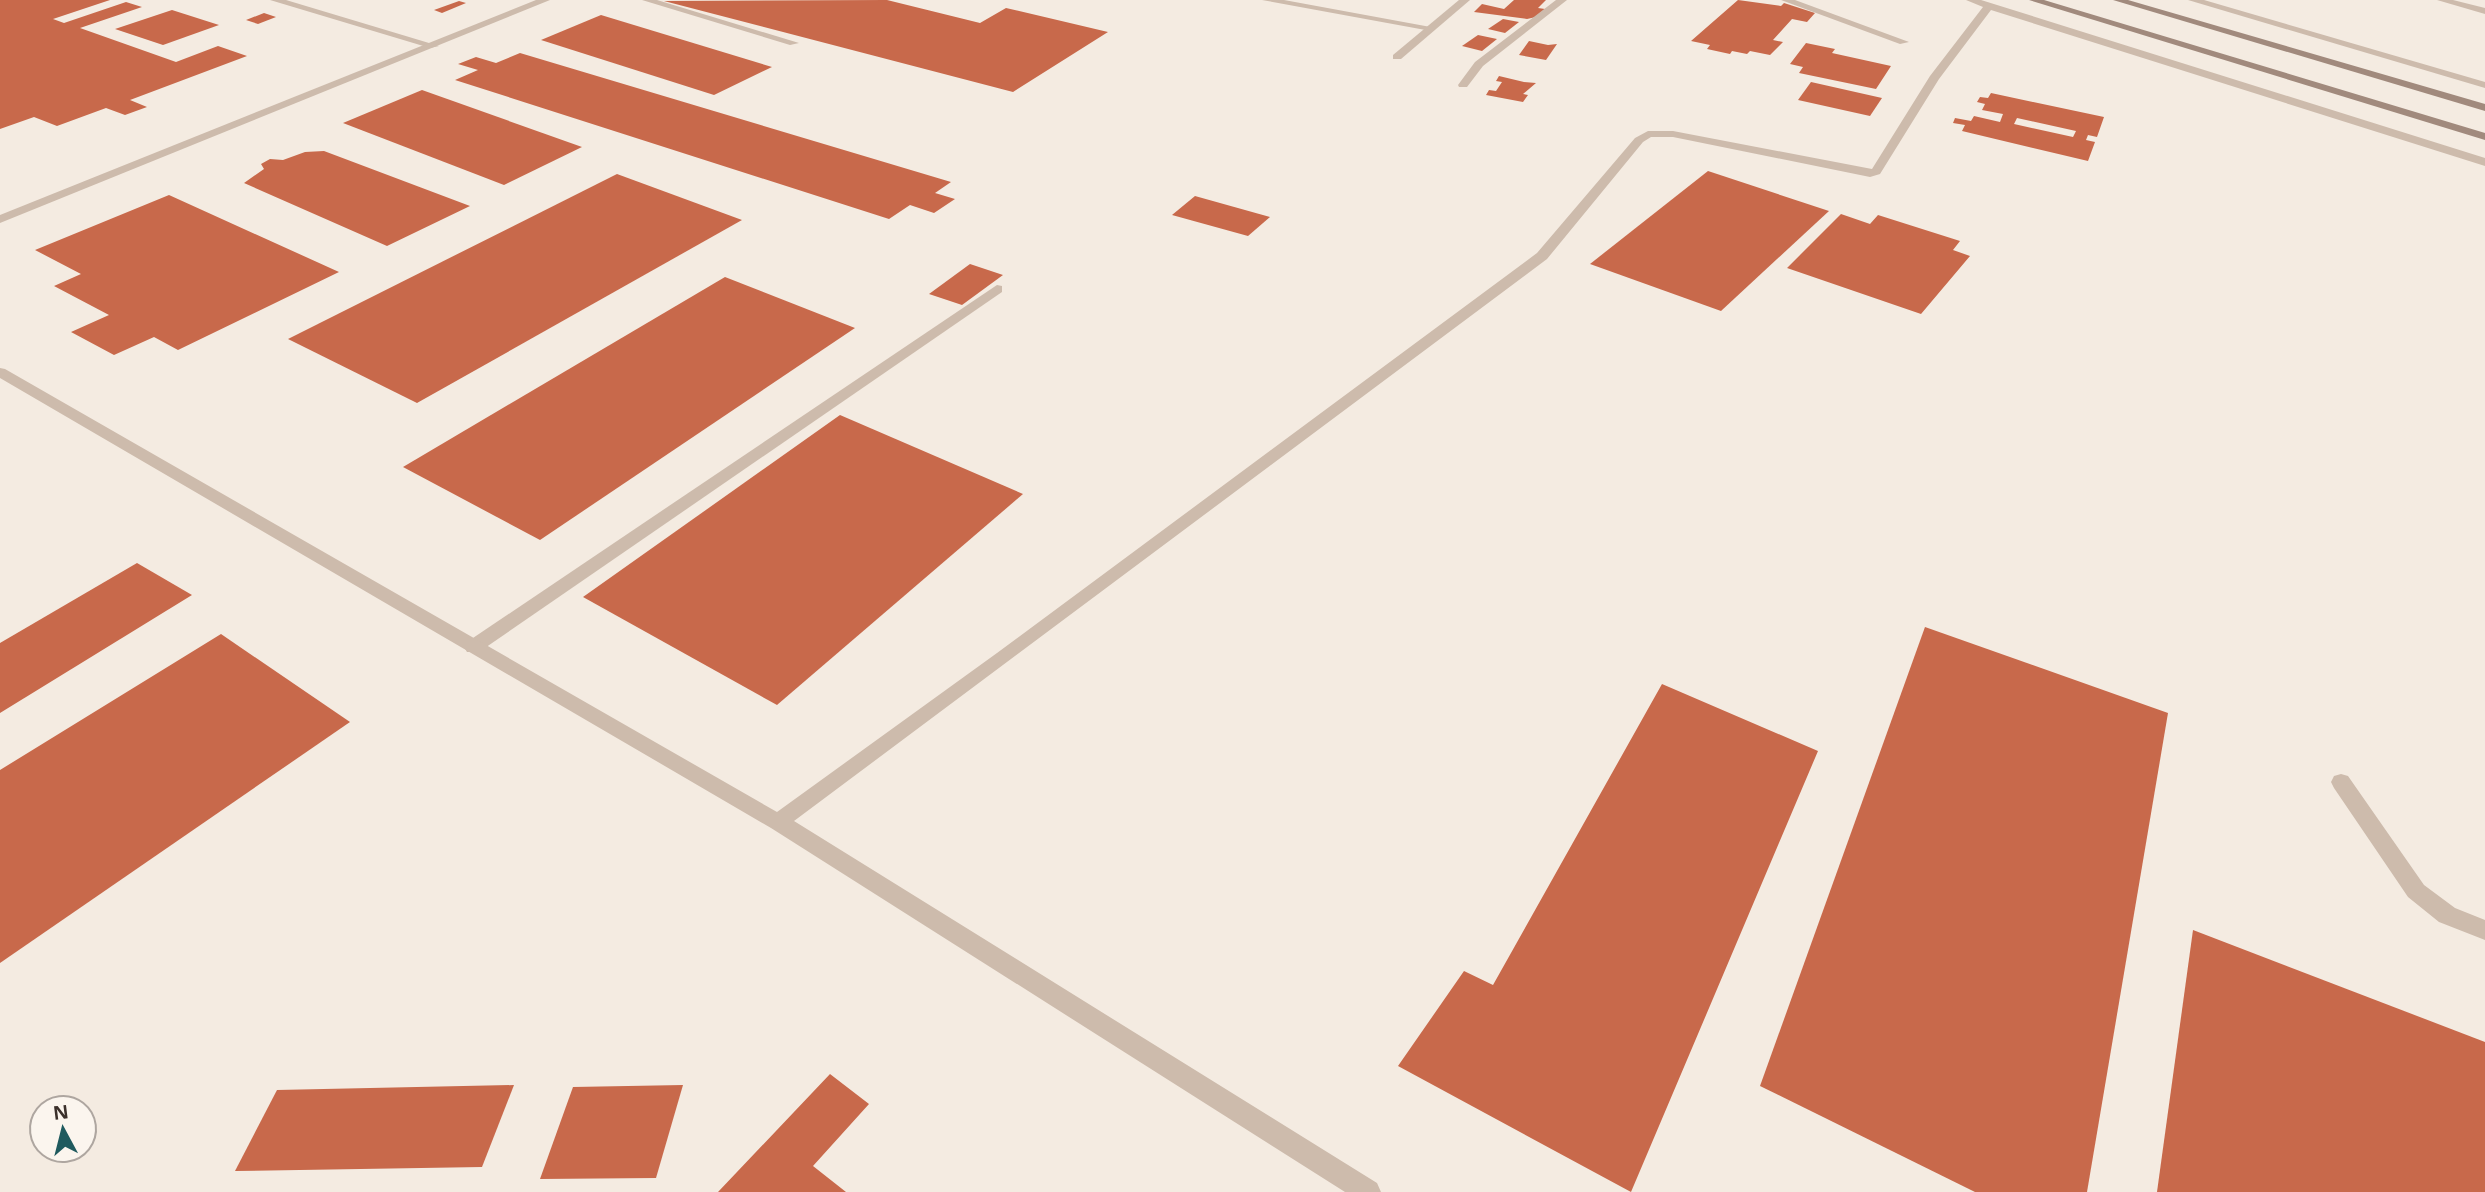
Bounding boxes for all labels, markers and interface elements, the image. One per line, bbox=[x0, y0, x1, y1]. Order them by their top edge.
north arrow bbox=[28, 1094, 98, 1164]
text: N bbox=[52, 1098, 70, 1126]

